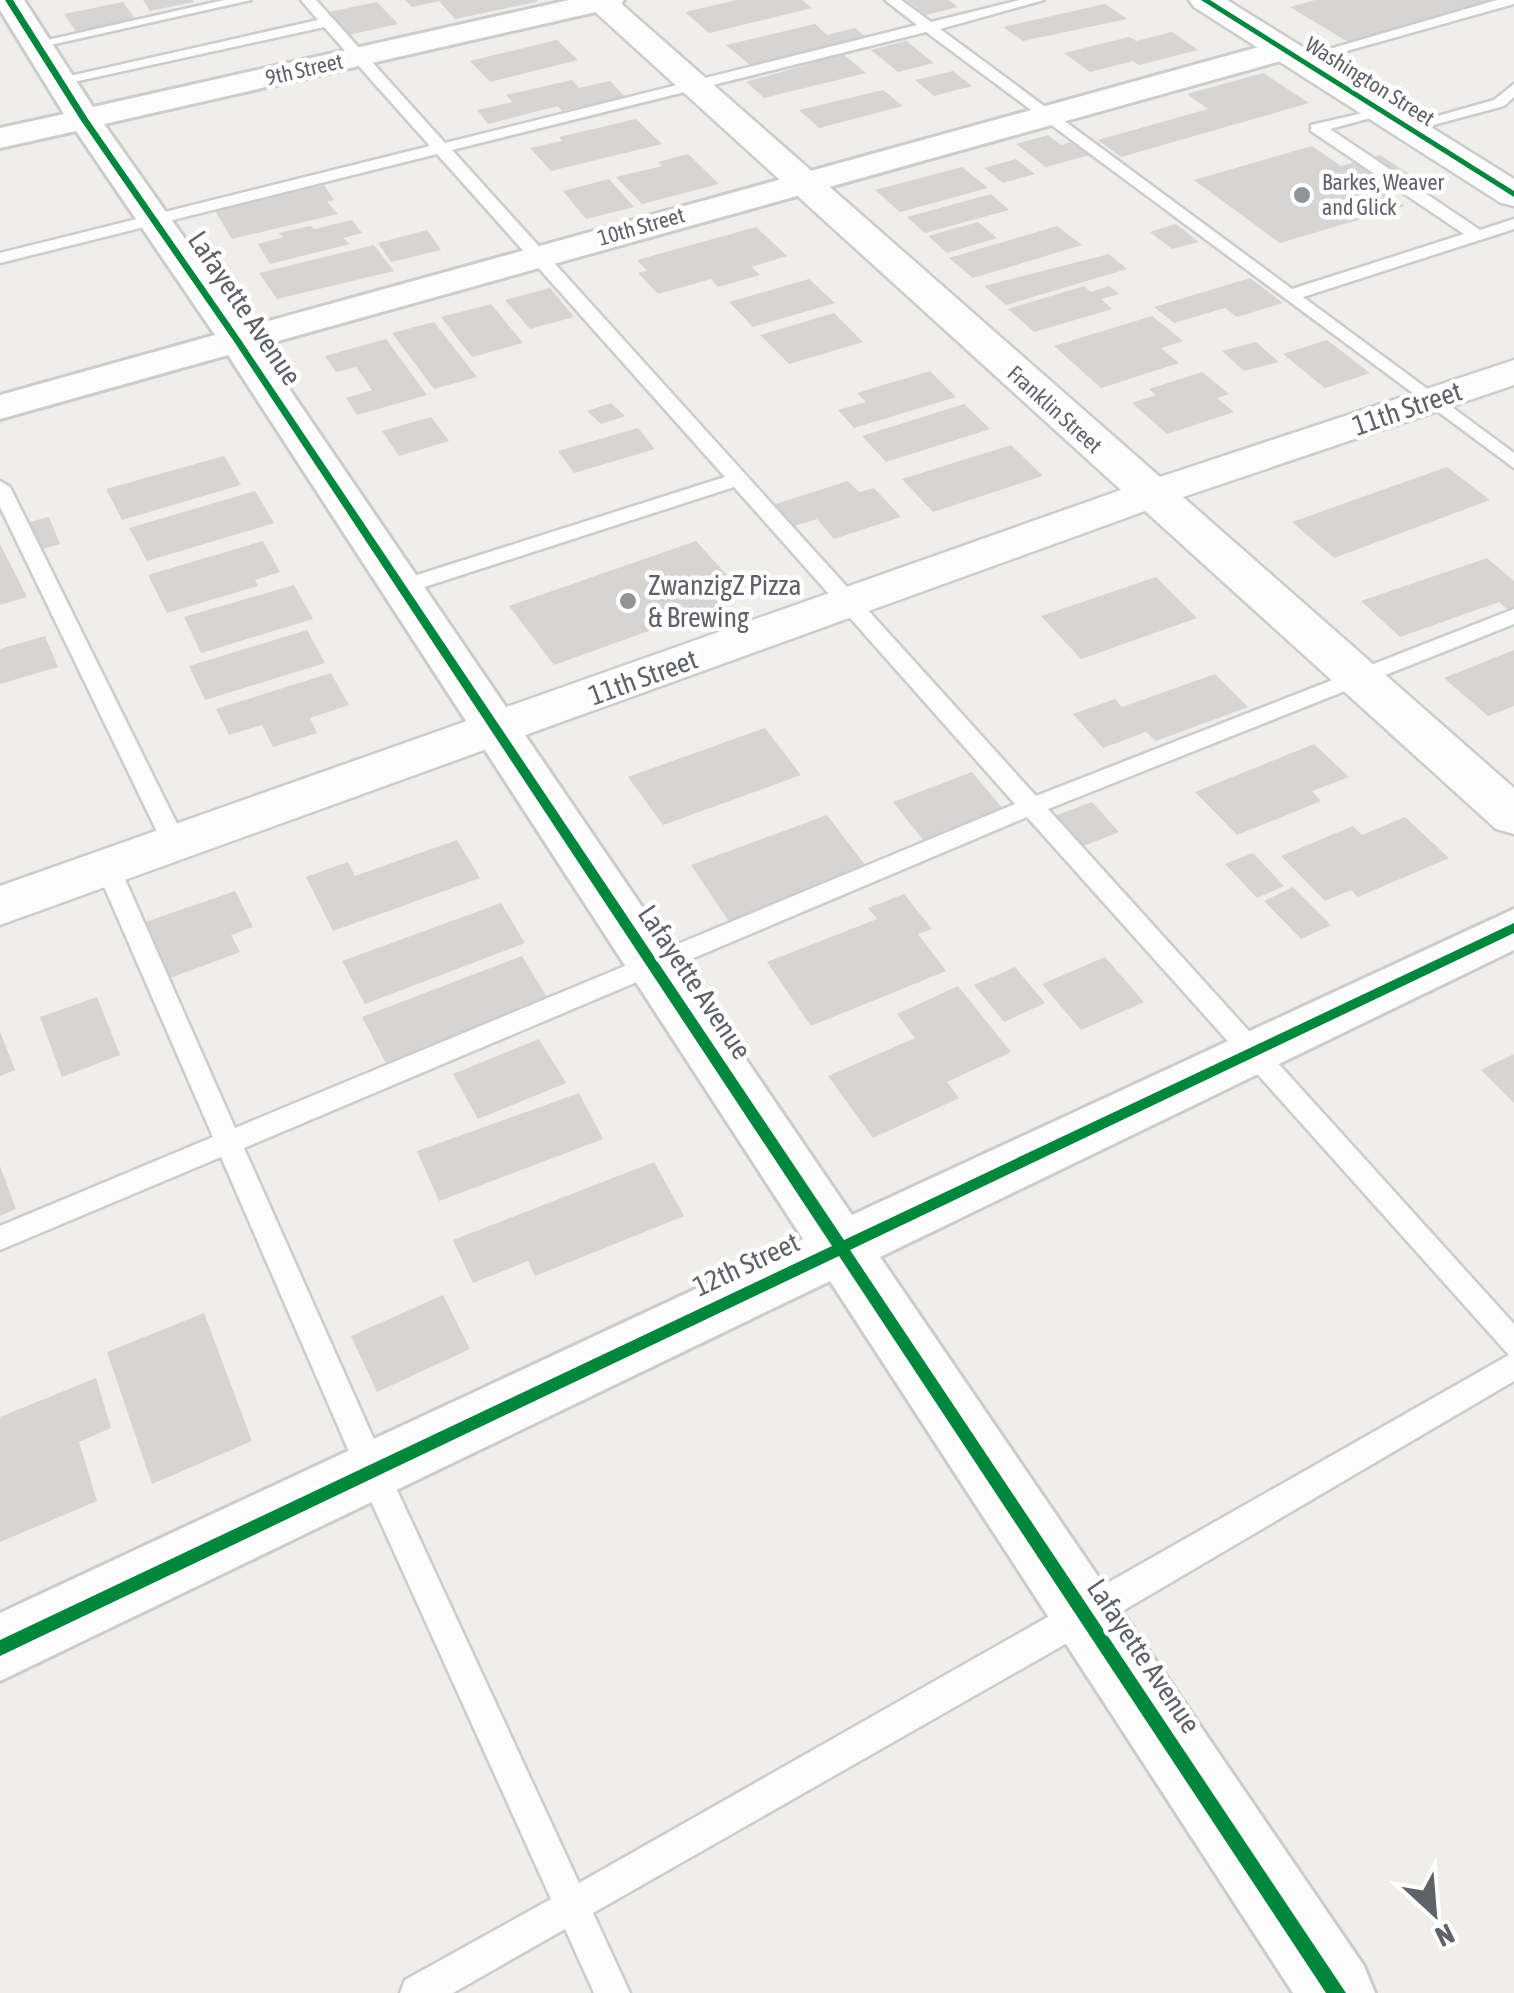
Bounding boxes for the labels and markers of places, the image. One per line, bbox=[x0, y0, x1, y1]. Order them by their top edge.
place label: Barkes, Weaver and Glick bbox=[1322, 169, 1444, 220]
marker: Barkes, Weaver and Glick bbox=[1291, 184, 1313, 206]
place label: ZwanzigZ Pizza & Brewing bbox=[648, 569, 801, 633]
marker: ZwanzigZ Pizza & Brewing bbox=[617, 590, 639, 612]

